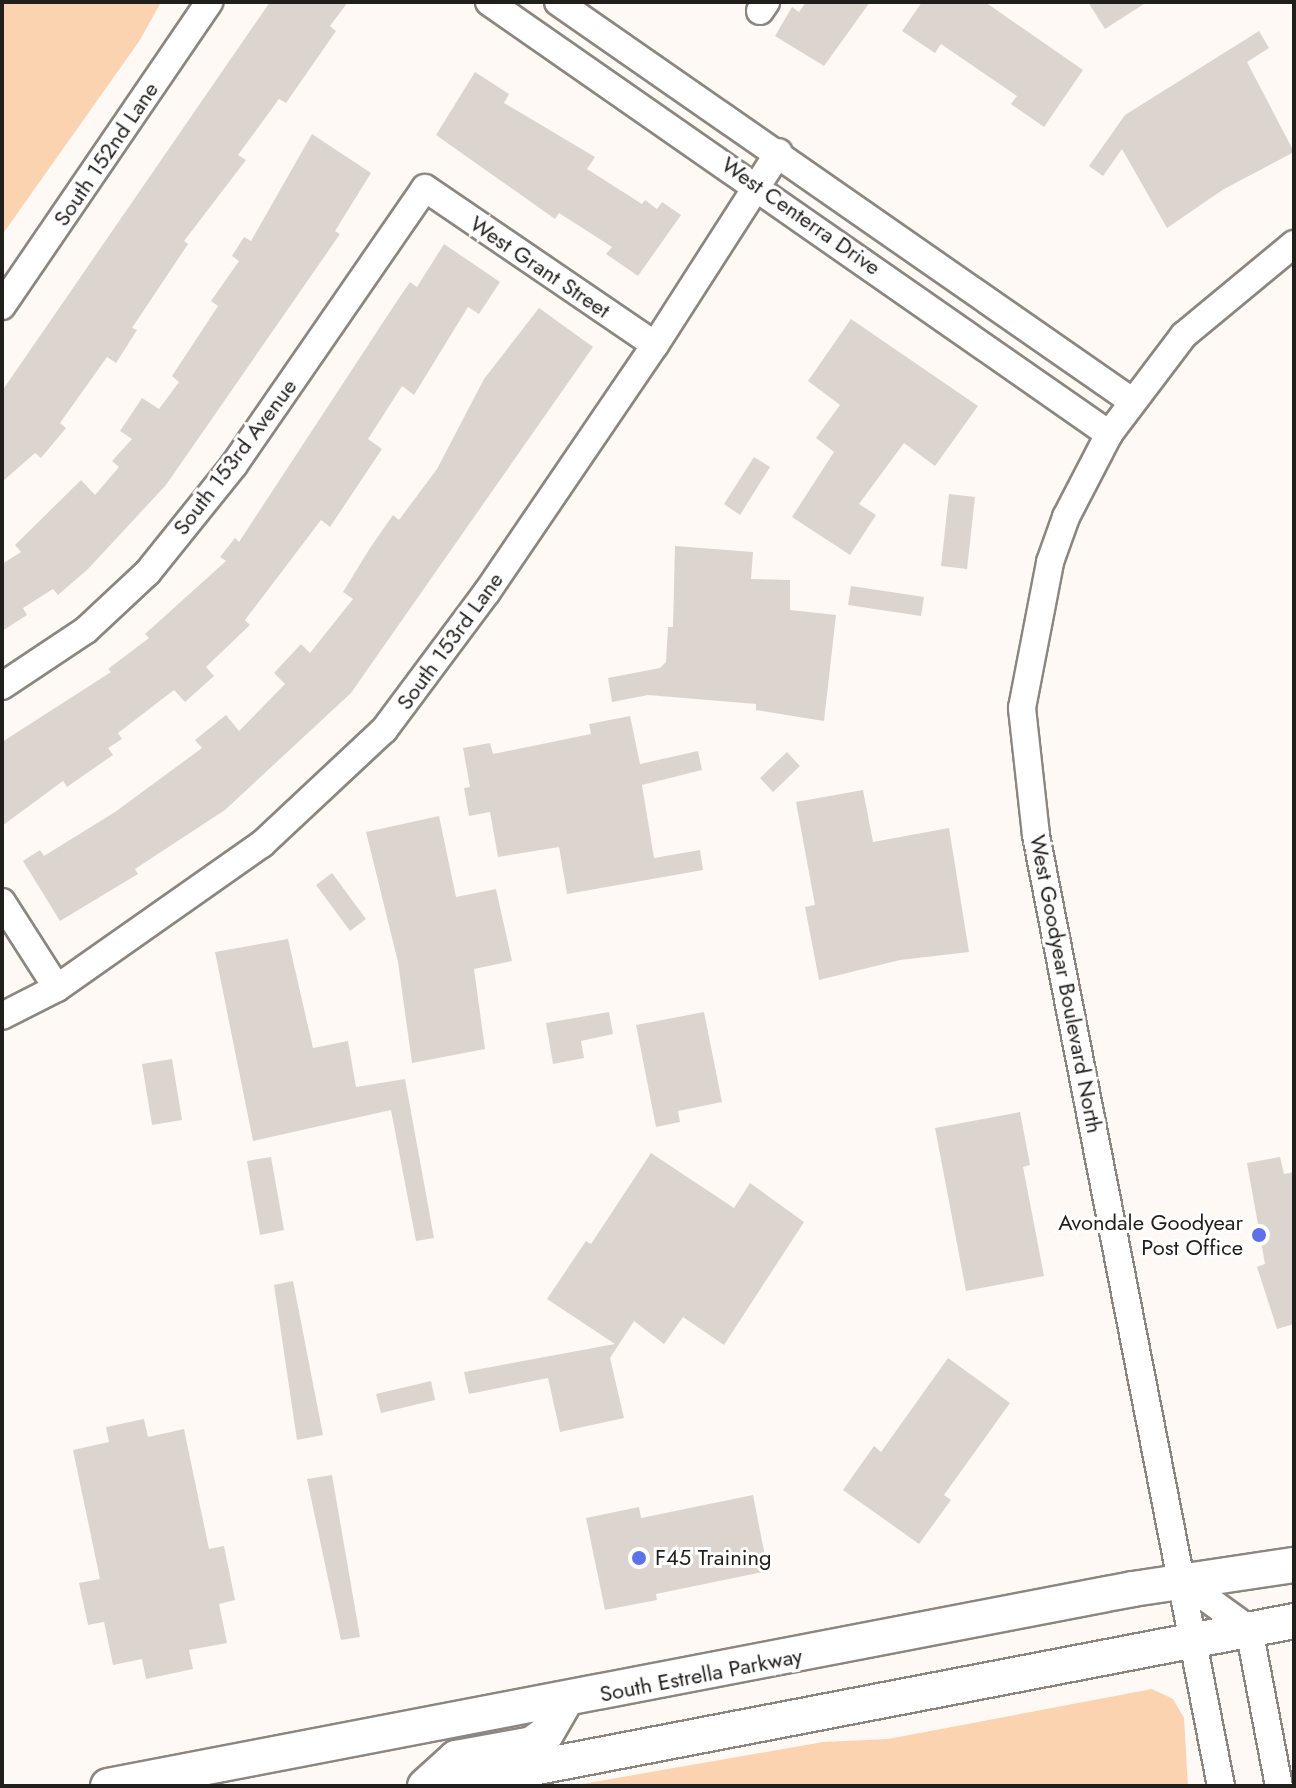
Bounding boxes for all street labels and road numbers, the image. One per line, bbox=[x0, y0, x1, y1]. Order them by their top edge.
street label: South 152nd Lane bbox=[48, 77, 164, 231]
street label: West Centerra Drive bbox=[716, 151, 886, 281]
street label: West Grant Street bbox=[465, 210, 615, 324]
street label: South 153rd Avenue bbox=[168, 374, 302, 540]
street label: South 153rd Lane bbox=[391, 567, 509, 715]
street label: West Goodyear Boulevard North bbox=[1024, 833, 1108, 1135]
street label: South Estrella Parkway bbox=[597, 1642, 805, 1708]

